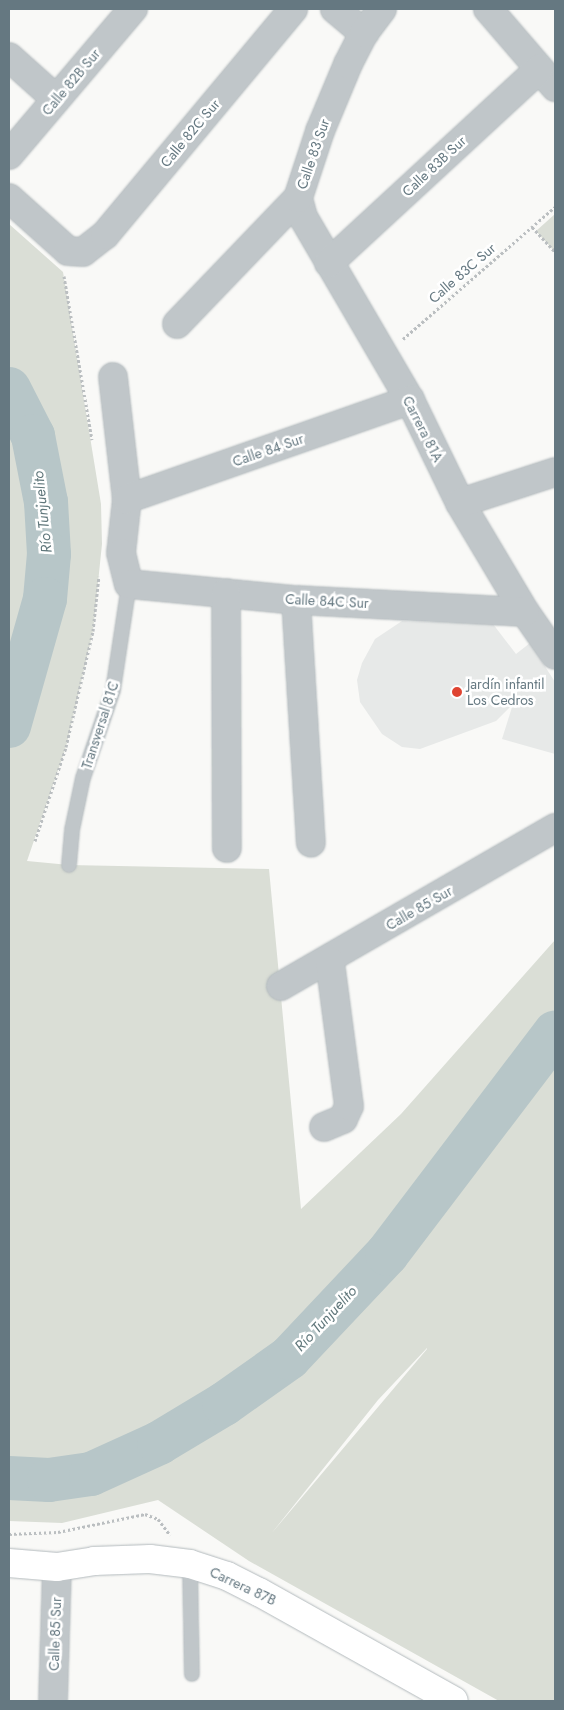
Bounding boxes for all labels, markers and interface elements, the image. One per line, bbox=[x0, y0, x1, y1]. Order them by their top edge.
street label: Calle 82B Sur bbox=[38, 45, 104, 119]
street label: Calle 82C Sur bbox=[157, 96, 223, 170]
street label: Calle 83 Sur bbox=[293, 117, 333, 191]
street label: Calle 83B Sur bbox=[399, 132, 469, 200]
street label: Calle 83C Sur bbox=[425, 239, 499, 307]
street label: Carrera 81A bbox=[399, 393, 447, 465]
street label: Calle 84 Sur bbox=[230, 430, 306, 470]
water label: Río Tunjuelito bbox=[30, 470, 56, 554]
street label: Calle 84C Sur bbox=[285, 590, 369, 612]
place label: Jardín infantil Los Cedros bbox=[467, 676, 544, 709]
street label: Transversal 81C bbox=[78, 679, 122, 771]
marker: Jardín infantil Los Cedros bbox=[451, 686, 463, 698]
street label: Calle 85 Sur bbox=[383, 882, 455, 934]
water label: Río Tunjuelito bbox=[291, 1283, 361, 1355]
street label: Carrera 87B bbox=[207, 1563, 279, 1609]
street label: Calle 85 Sur bbox=[45, 1597, 65, 1671]

